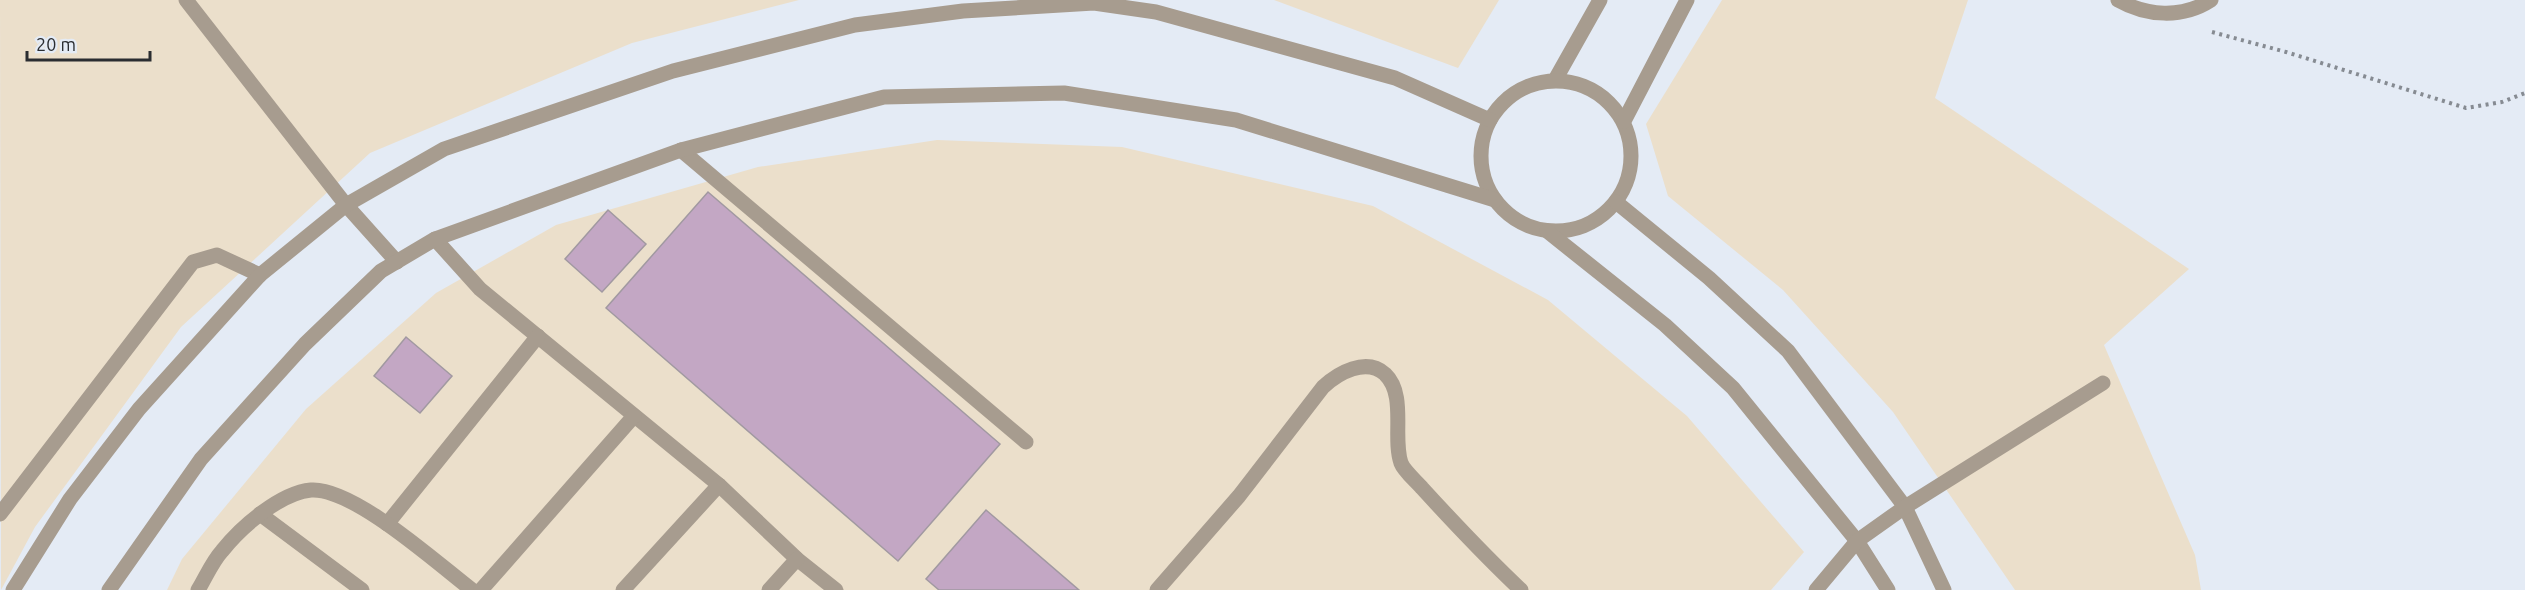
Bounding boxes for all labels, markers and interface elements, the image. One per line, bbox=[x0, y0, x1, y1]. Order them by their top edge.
scale bar bbox=[27, 24, 150, 62]
text: 20 m bbox=[36, 34, 76, 54]

